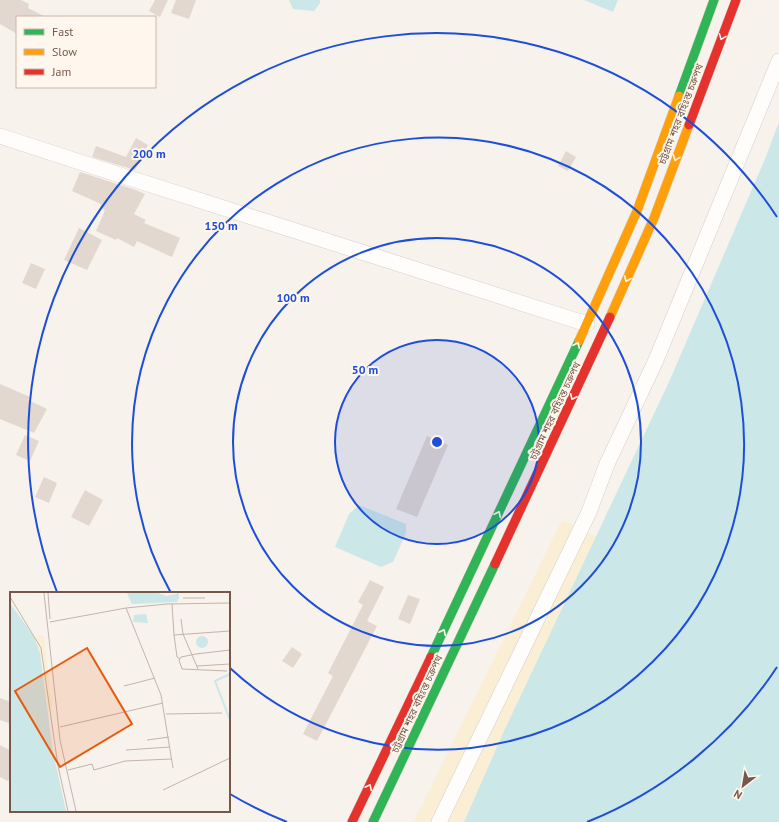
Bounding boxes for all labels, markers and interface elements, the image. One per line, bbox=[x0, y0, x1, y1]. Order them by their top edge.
legend bbox=[16, 16, 156, 88]
text: Fast bbox=[52, 24, 73, 39]
one-way arrow bbox=[719, 33, 727, 40]
text: Slow bbox=[52, 44, 77, 59]
street label: চট্টগ্রাম শহর বহিঃস্ত চক্রপথ bbox=[655, 61, 706, 167]
text: Jam bbox=[51, 64, 71, 79]
text: 200 m bbox=[132, 146, 166, 161]
one-way arrow bbox=[673, 155, 681, 162]
text: 150 m bbox=[204, 218, 238, 233]
one-way arrow bbox=[624, 274, 632, 282]
text: 100 m bbox=[276, 290, 310, 305]
one-way arrow bbox=[572, 342, 580, 349]
street label: চট্টগ্রাম শহর বহিঃস্ত চক্রপথ bbox=[526, 359, 584, 463]
text: 50 m bbox=[352, 362, 378, 377]
one-way arrow bbox=[570, 392, 578, 400]
centre of rings bbox=[430, 435, 444, 449]
one-way arrow bbox=[493, 510, 501, 518]
inset map bbox=[10, 592, 230, 812]
one-way arrow bbox=[438, 628, 446, 636]
street label: চট্টগ্রাম শহর বহিঃস্ত চক্রপথ bbox=[388, 652, 446, 756]
north arrow bbox=[723, 766, 763, 806]
one-way arrow bbox=[364, 783, 372, 791]
text: N bbox=[731, 787, 745, 802]

